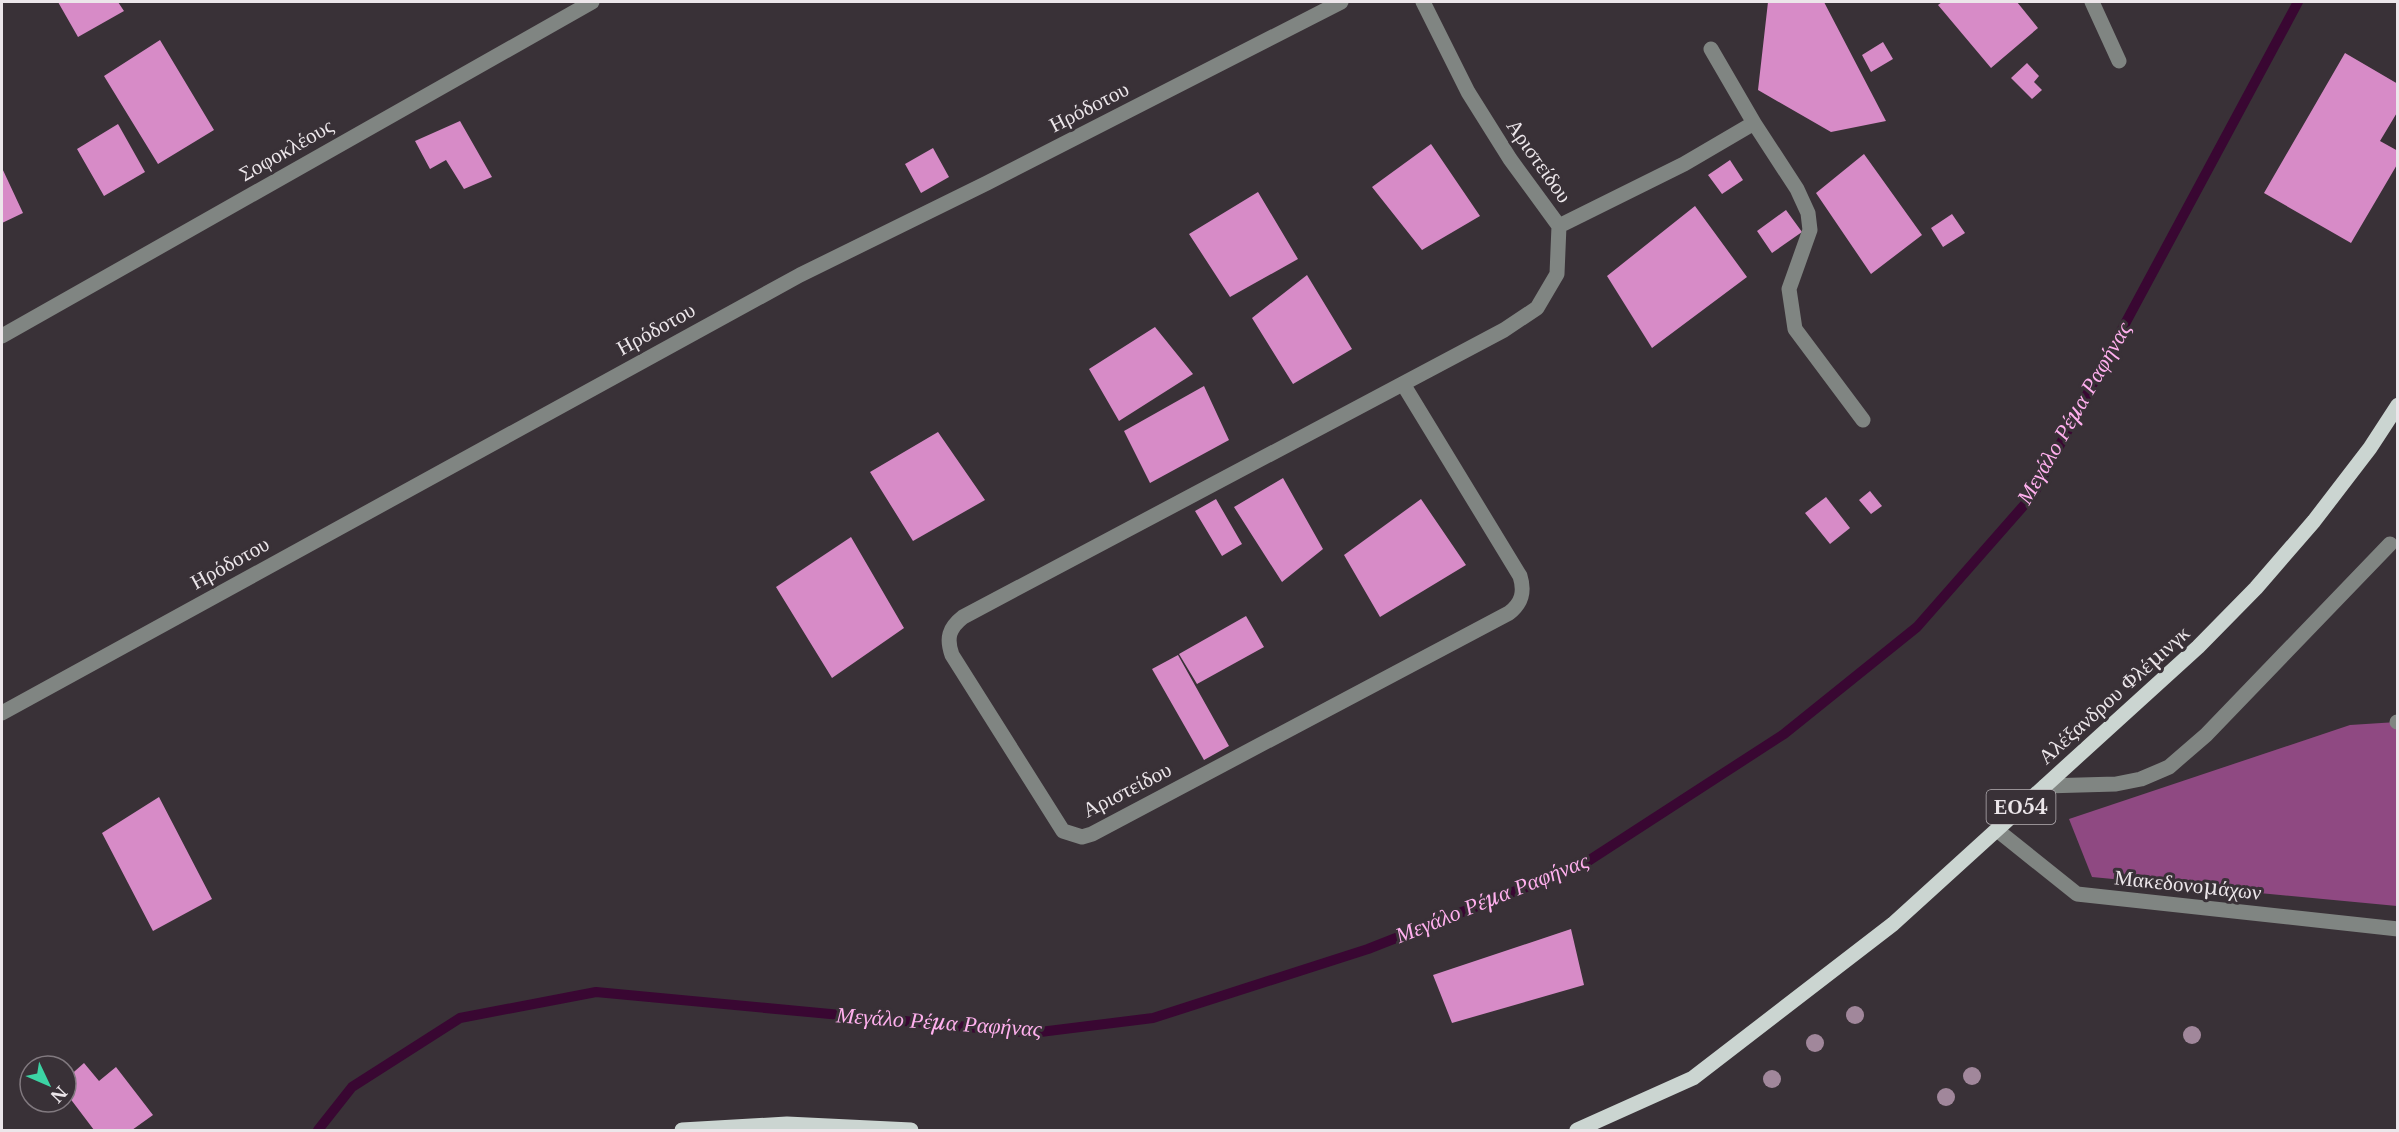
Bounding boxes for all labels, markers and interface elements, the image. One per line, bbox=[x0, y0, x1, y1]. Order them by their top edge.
street label: Ηρόδοτου bbox=[1045, 76, 1133, 138]
street label: Σοφοκλέους bbox=[234, 112, 338, 187]
street label: Αριστείδου bbox=[1501, 114, 1577, 208]
street label: Ηρόδοτου bbox=[612, 297, 700, 361]
water label: Μεγάλο Ρέμα Ραφήνας bbox=[2010, 316, 2138, 510]
street label: Ηρόδοτου bbox=[186, 531, 274, 595]
street label: Αλέξανδρου Φλέμινγκ bbox=[2033, 620, 2195, 770]
street label: Αριστείδου bbox=[1078, 757, 1176, 823]
road number: ΕΟ54 bbox=[1986, 790, 2056, 824]
water label: Μεγάλο Ρέμα Ραφήνας bbox=[1391, 847, 1593, 949]
street label: Μακεδονομάχων bbox=[2113, 864, 2263, 906]
water label: Μεγάλο Ρέμα Ραφήνας bbox=[834, 1001, 1044, 1043]
north arrow bbox=[18, 1054, 78, 1114]
text: N bbox=[46, 1082, 71, 1107]

